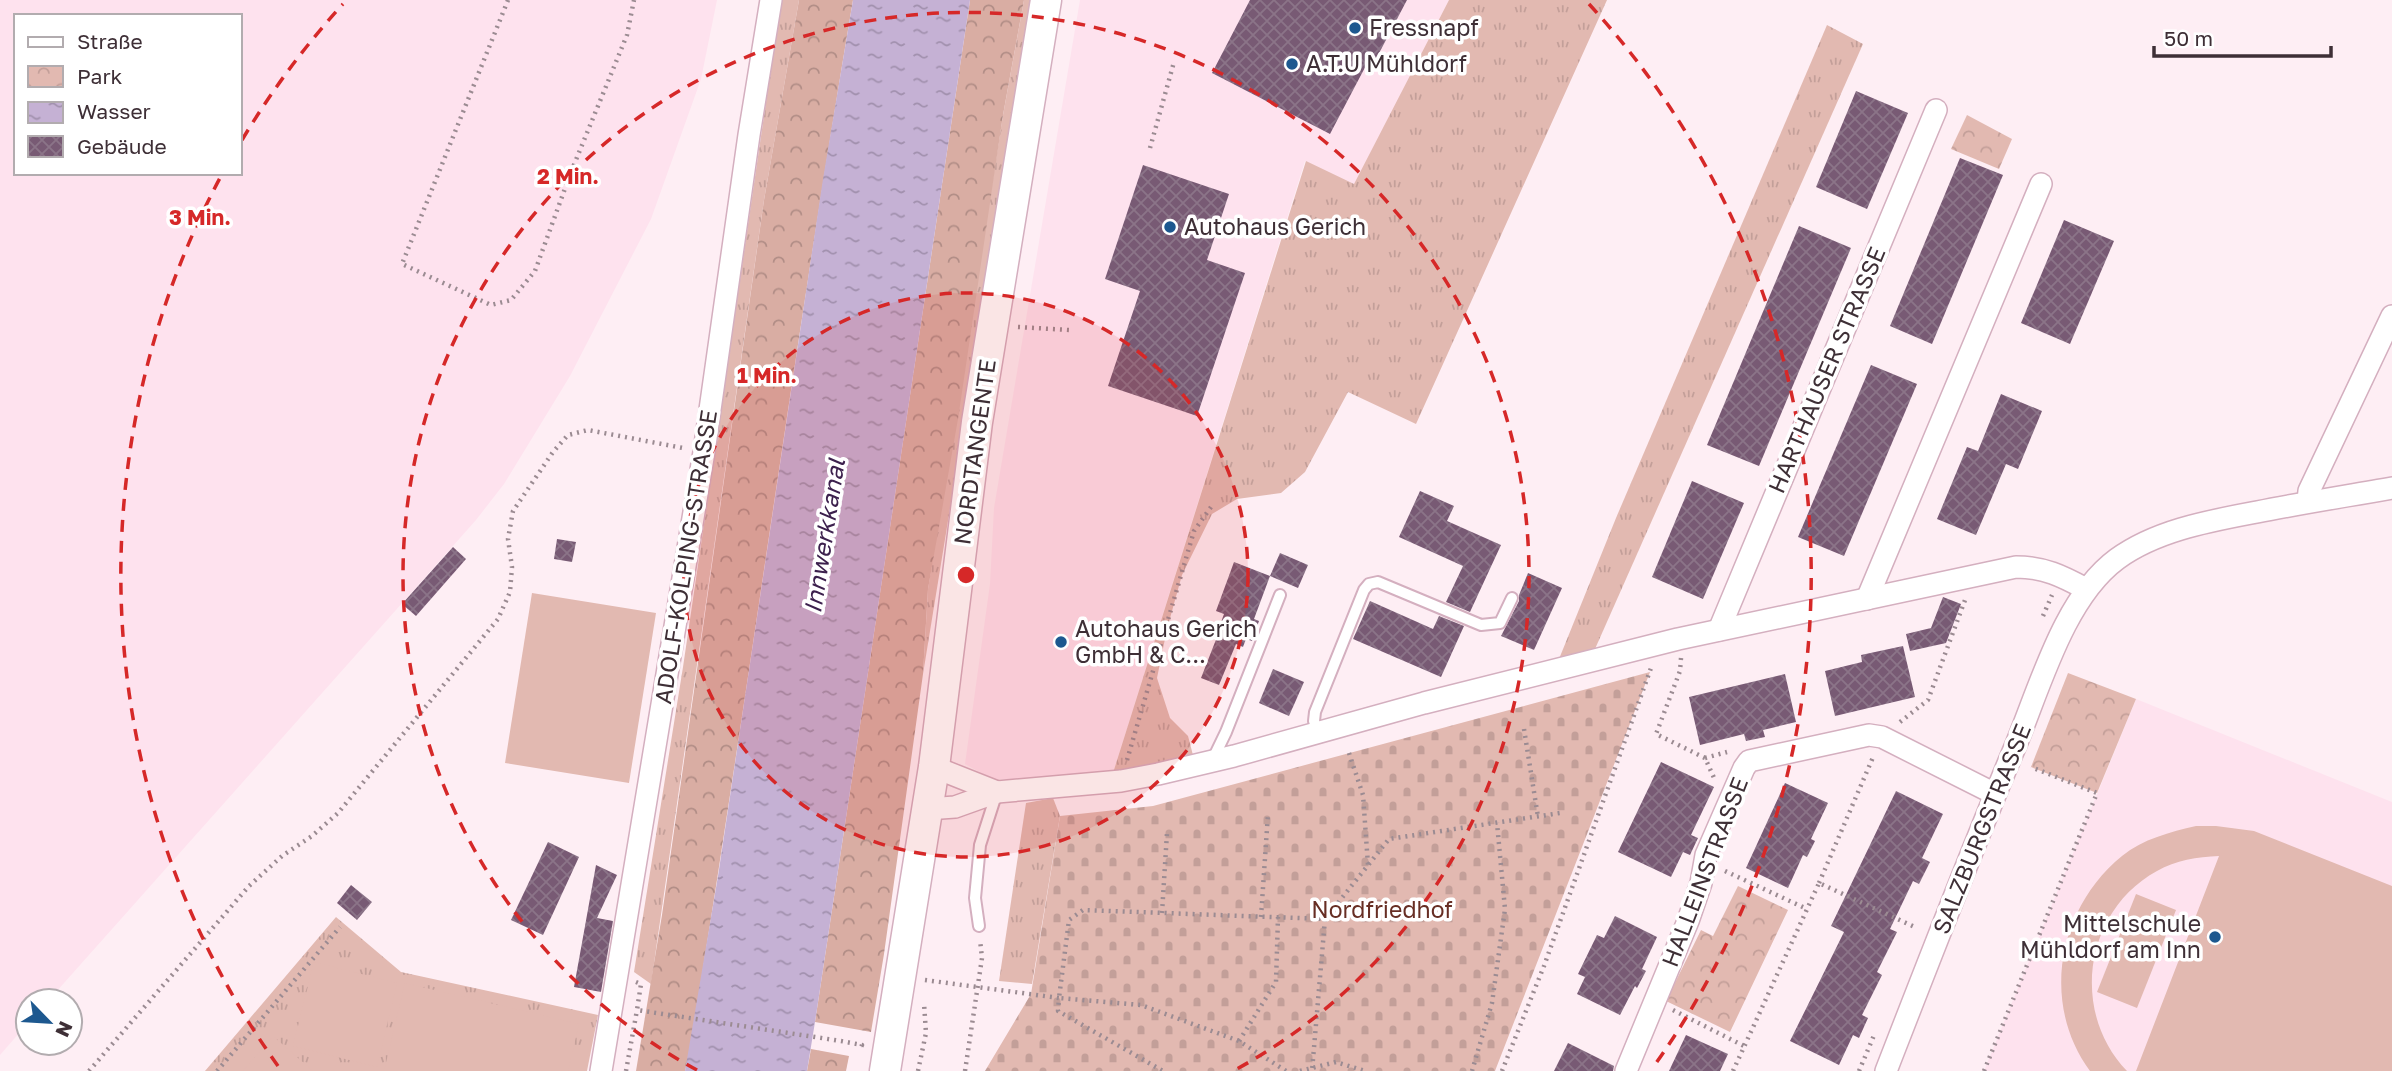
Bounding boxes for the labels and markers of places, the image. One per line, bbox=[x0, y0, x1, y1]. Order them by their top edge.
place label: Fressnapf bbox=[1369, 13, 1479, 41]
marker: Fressnapf bbox=[1347, 20, 1363, 36]
place label: A.T.U Mühldorf bbox=[1306, 49, 1467, 77]
marker: A.T.U Mühldorf bbox=[1284, 56, 1300, 72]
place label: Autohaus Gerich bbox=[1184, 212, 1366, 240]
marker: Autohaus Gerich bbox=[1162, 219, 1178, 235]
centre of rings bbox=[954, 563, 978, 587]
place label: Autohaus Gerich GmbH & C... bbox=[1075, 614, 1257, 668]
marker: Autohaus Gerich GmbH & C... bbox=[1053, 634, 1069, 650]
place label: Mittelschule Mühldorf am Inn bbox=[2020, 909, 2201, 963]
marker: Mittelschule Mühldorf am Inn bbox=[2207, 929, 2223, 945]

